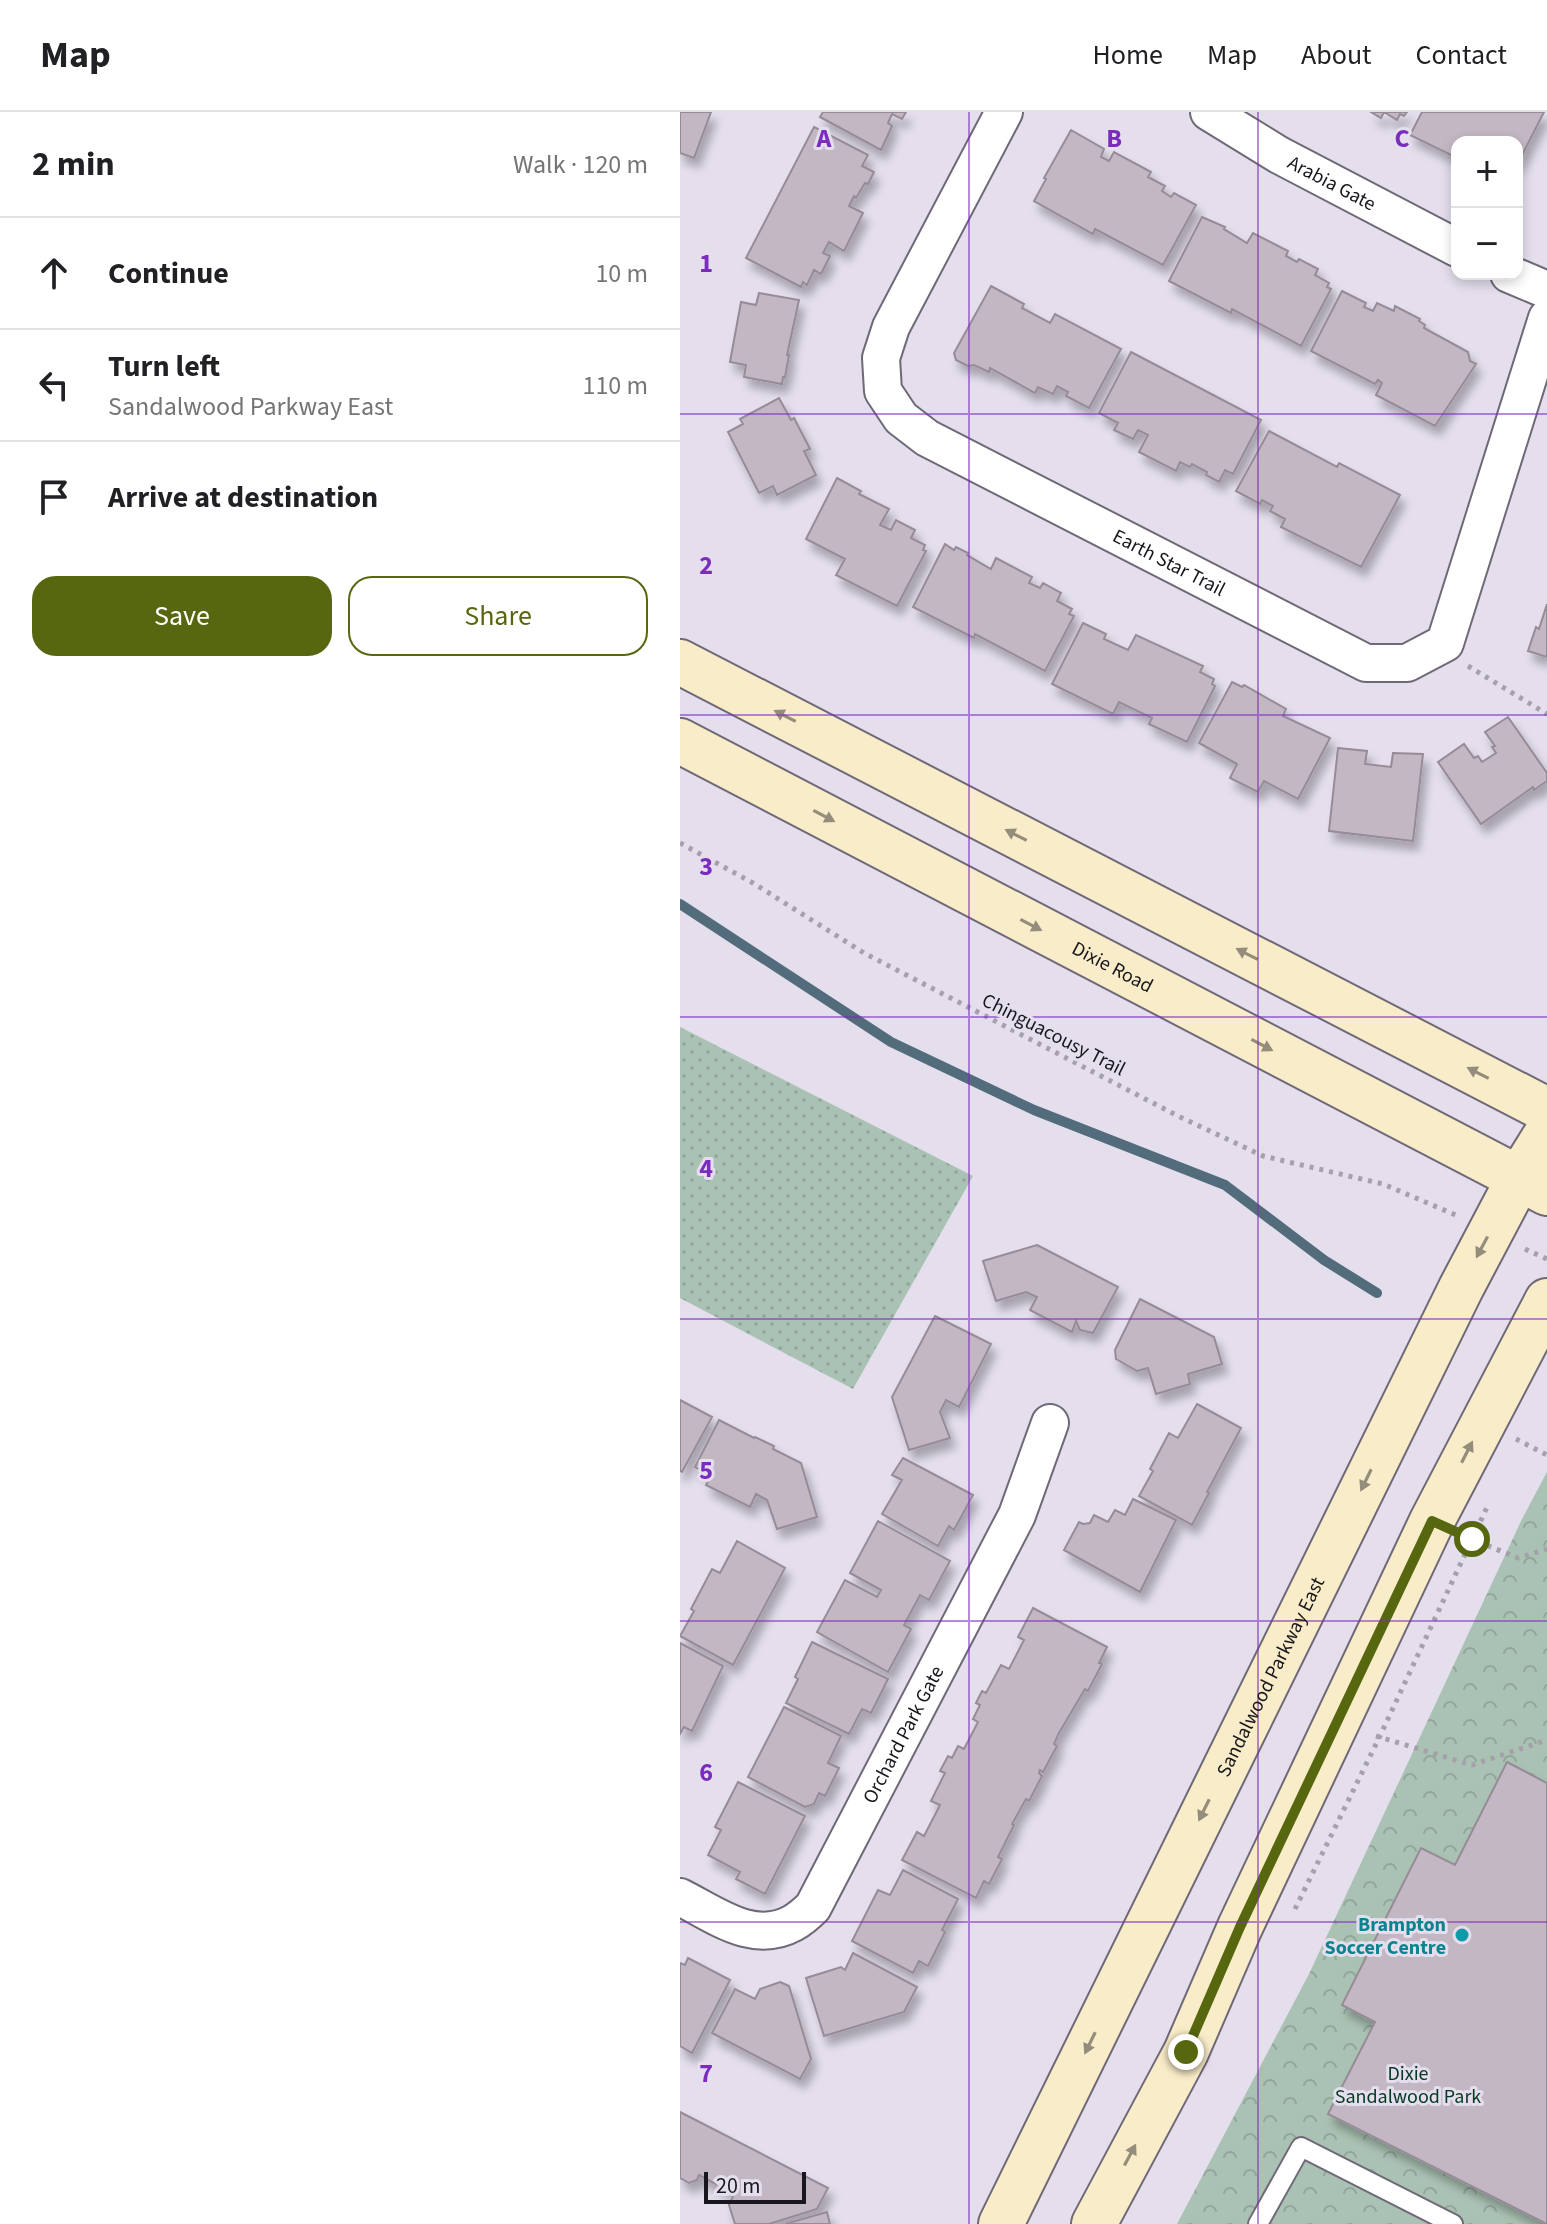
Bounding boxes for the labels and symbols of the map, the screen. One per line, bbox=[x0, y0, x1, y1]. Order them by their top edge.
text: A bbox=[816, 120, 833, 157]
text: B bbox=[1106, 120, 1122, 157]
text: C bbox=[1394, 120, 1410, 157]
street label: Arabia Gate bbox=[1283, 149, 1381, 218]
text: 1 bbox=[699, 245, 713, 282]
street label: Earth Star Trail bbox=[1108, 522, 1230, 604]
text: 2 bbox=[699, 547, 713, 584]
one-way arrow bbox=[773, 709, 796, 722]
one-way arrow bbox=[812, 810, 835, 823]
one-way arrow bbox=[1005, 828, 1028, 841]
text: 3 bbox=[699, 848, 713, 885]
one-way arrow bbox=[1020, 918, 1043, 931]
street label: Dixie Road bbox=[1067, 935, 1158, 1000]
one-way arrow bbox=[1236, 947, 1259, 960]
street label: Chinguacousy Trail bbox=[977, 987, 1130, 1083]
one-way arrow bbox=[1251, 1037, 1273, 1051]
one-way arrow bbox=[1467, 1066, 1490, 1080]
text: 4 bbox=[699, 1150, 713, 1187]
one-way arrow bbox=[1476, 1236, 1490, 1258]
one-way arrow bbox=[1461, 1440, 1474, 1463]
text: 5 bbox=[699, 1452, 713, 1489]
one-way arrow bbox=[1359, 1468, 1373, 1491]
route start bbox=[1454, 1521, 1490, 1557]
street label: Sandalwood Parkway East bbox=[1210, 1572, 1332, 1782]
street label: Orchard Park Gate bbox=[856, 1661, 951, 1809]
text: 6 bbox=[699, 1754, 713, 1791]
one-way arrow bbox=[1197, 1798, 1211, 1821]
place label: Brampton Soccer Centre bbox=[1325, 1911, 1446, 1962]
marker: Brampton Soccer Centre bbox=[1453, 1926, 1471, 1944]
one-way arrow bbox=[1083, 2032, 1096, 2055]
route end bbox=[1168, 2034, 1204, 2070]
text: 7 bbox=[699, 2055, 713, 2092]
park label: Dixie Sandalwood Park bbox=[1335, 2060, 1481, 2111]
one-way arrow bbox=[1124, 2144, 1137, 2167]
scale bar bbox=[704, 2168, 806, 2204]

